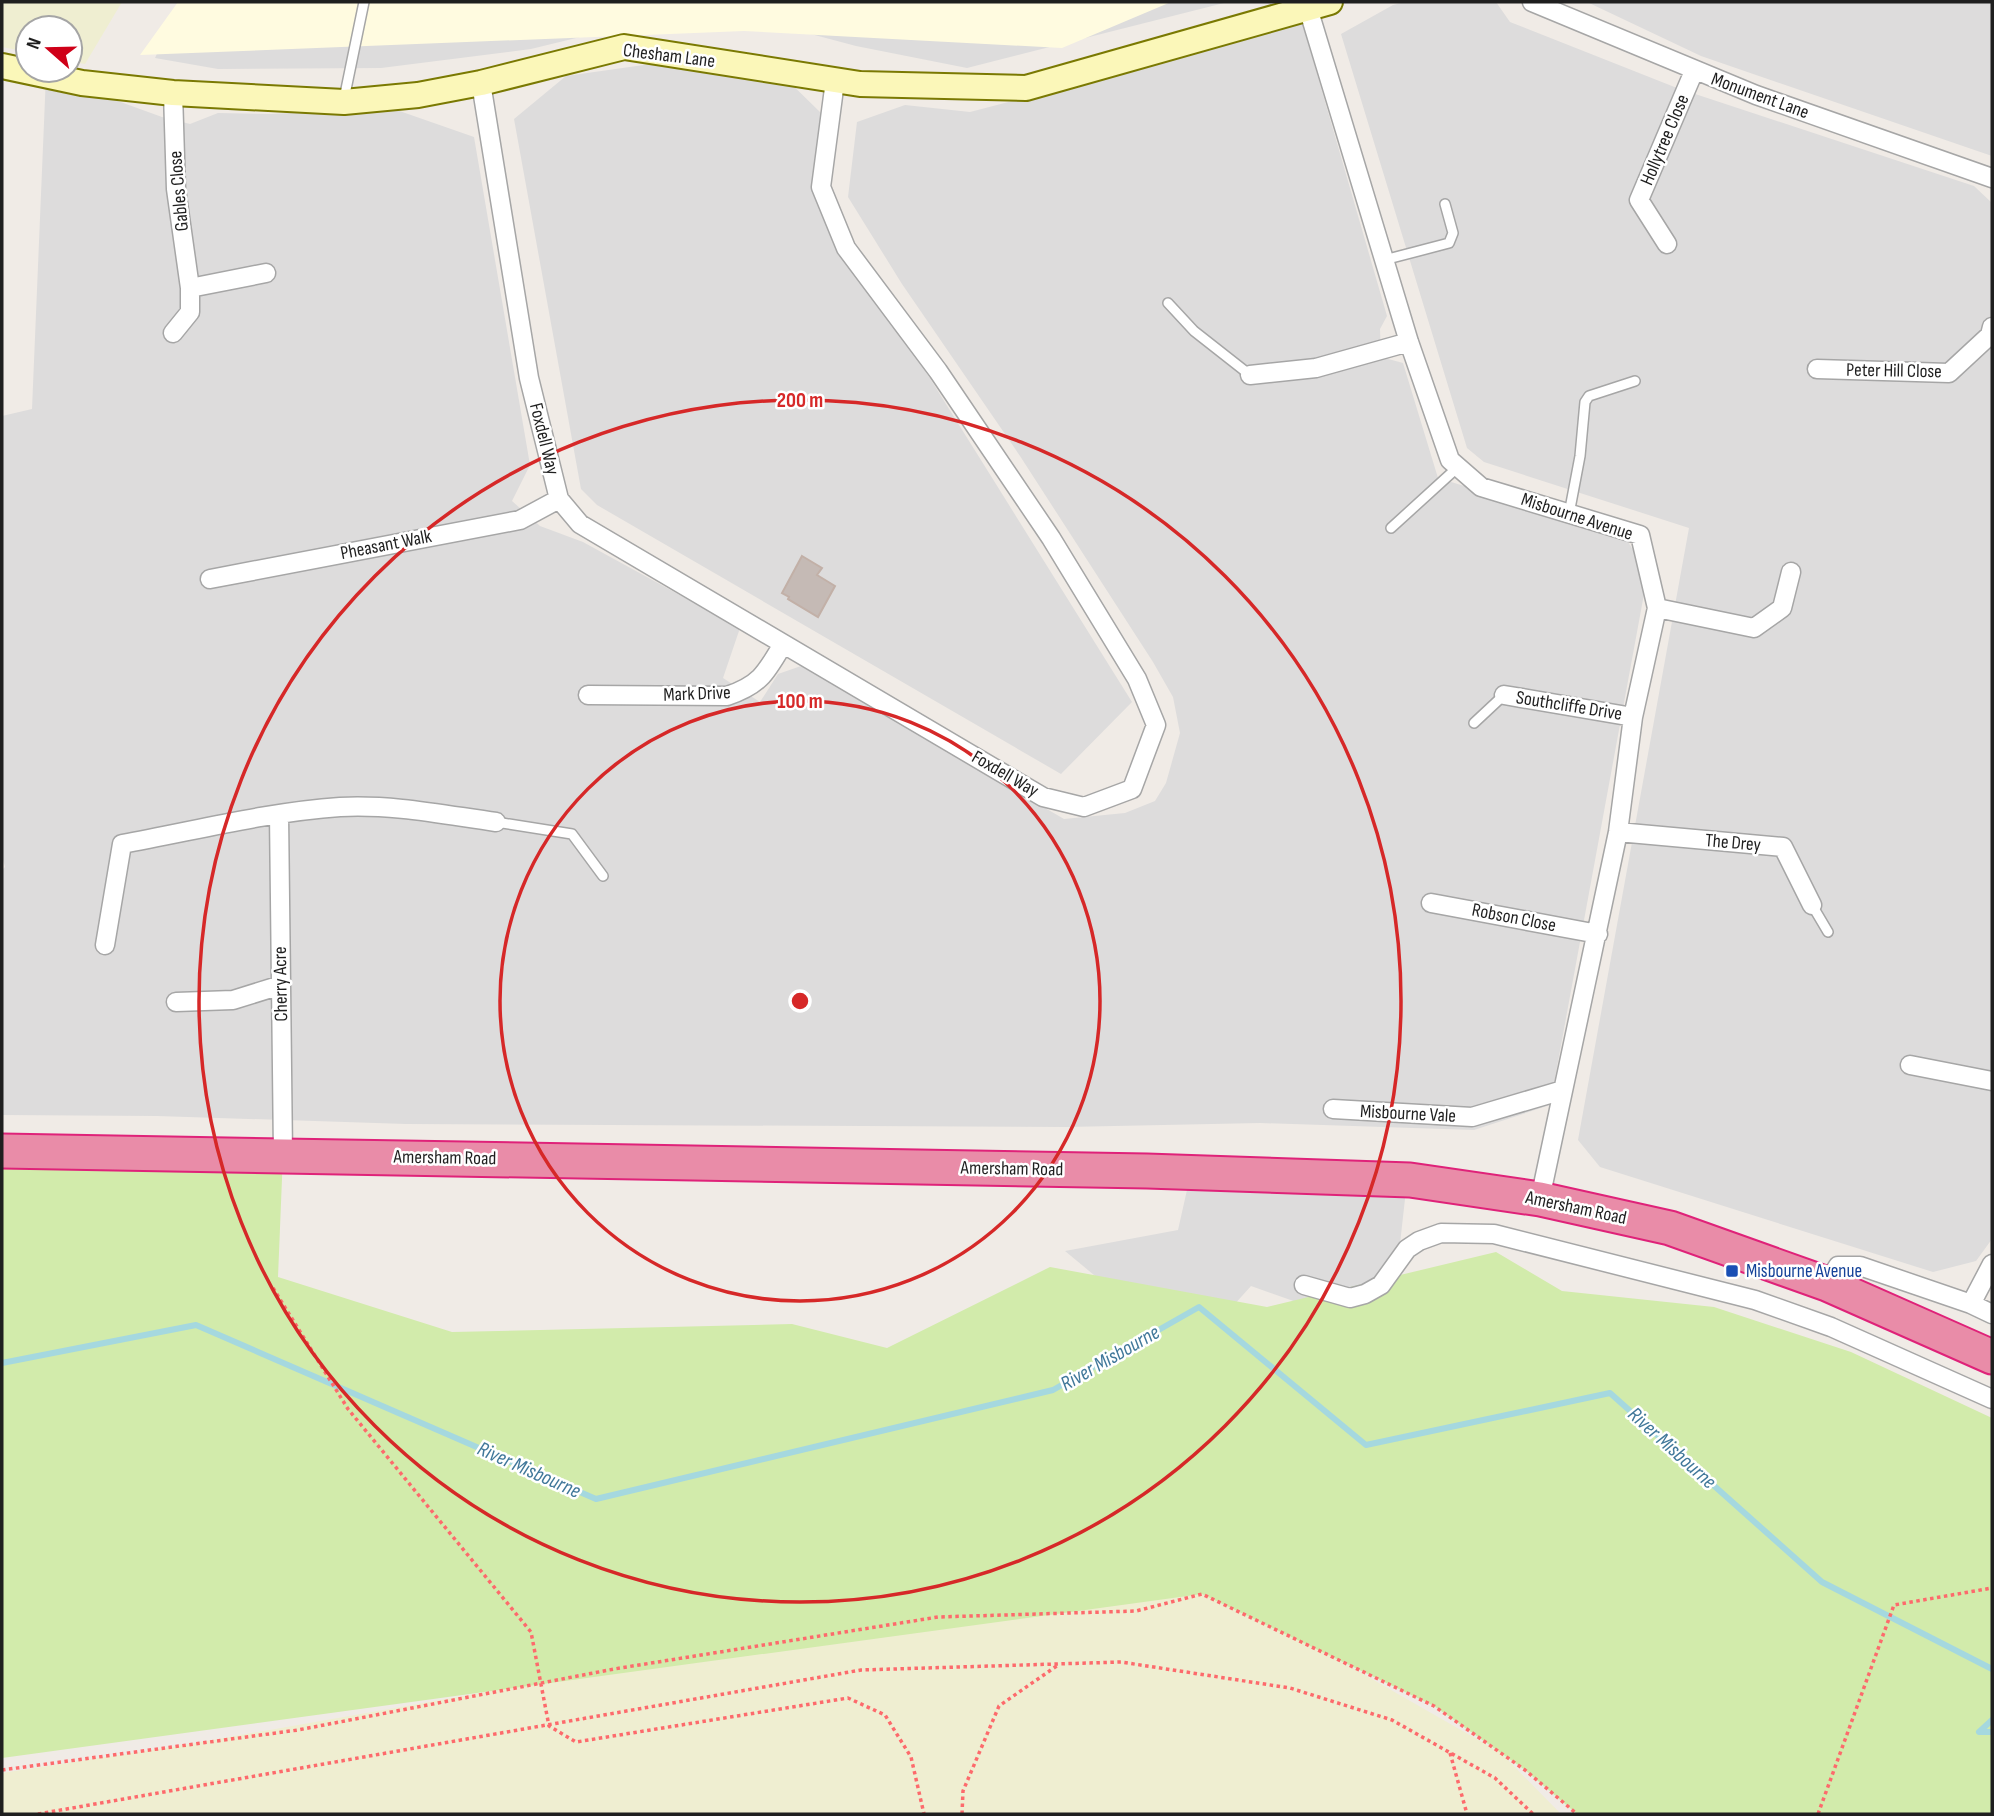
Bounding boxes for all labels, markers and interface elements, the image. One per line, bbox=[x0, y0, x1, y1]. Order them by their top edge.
north arrow bbox=[14, 14, 84, 84]
text: N bbox=[22, 35, 47, 52]
street label: Chesham Lane bbox=[622, 39, 716, 73]
street label: Monument Lane bbox=[1708, 68, 1812, 124]
street label: Hollytree Close bbox=[1636, 91, 1694, 189]
street label: Gables Close bbox=[164, 150, 194, 232]
street label: Peter Hill Close bbox=[1846, 359, 1942, 383]
text: 200 m bbox=[777, 388, 823, 413]
street label: Foxdell Way bbox=[524, 401, 564, 478]
street label: Misbourne Avenue bbox=[1518, 488, 1636, 546]
street label: Pheasant Walk bbox=[339, 525, 434, 565]
street label: Mark Drive bbox=[663, 681, 731, 707]
street label: Southcliffe Drive bbox=[1514, 686, 1624, 726]
text: 100 m bbox=[777, 689, 823, 714]
street label: Foxdell Way bbox=[967, 746, 1043, 803]
street label: The Drey bbox=[1704, 829, 1762, 857]
street label: Robson Close bbox=[1470, 899, 1558, 937]
street label: Cherry Acre bbox=[269, 946, 293, 1022]
centre of rings bbox=[788, 989, 812, 1013]
street label: Misbourne Vale bbox=[1359, 1100, 1457, 1128]
street label: Amersham Road bbox=[392, 1146, 497, 1170]
street label: Amersham Road bbox=[959, 1157, 1064, 1181]
street label: Amersham Road bbox=[1522, 1186, 1629, 1230]
place label: Misbourne Avenue bbox=[1746, 1260, 1862, 1283]
marker: Misbourne Avenue bbox=[1724, 1263, 1740, 1279]
water label: River Misbourne bbox=[1056, 1320, 1164, 1396]
water label: River Misbourne bbox=[1623, 1402, 1721, 1494]
water label: River Misbourne bbox=[473, 1436, 585, 1504]

